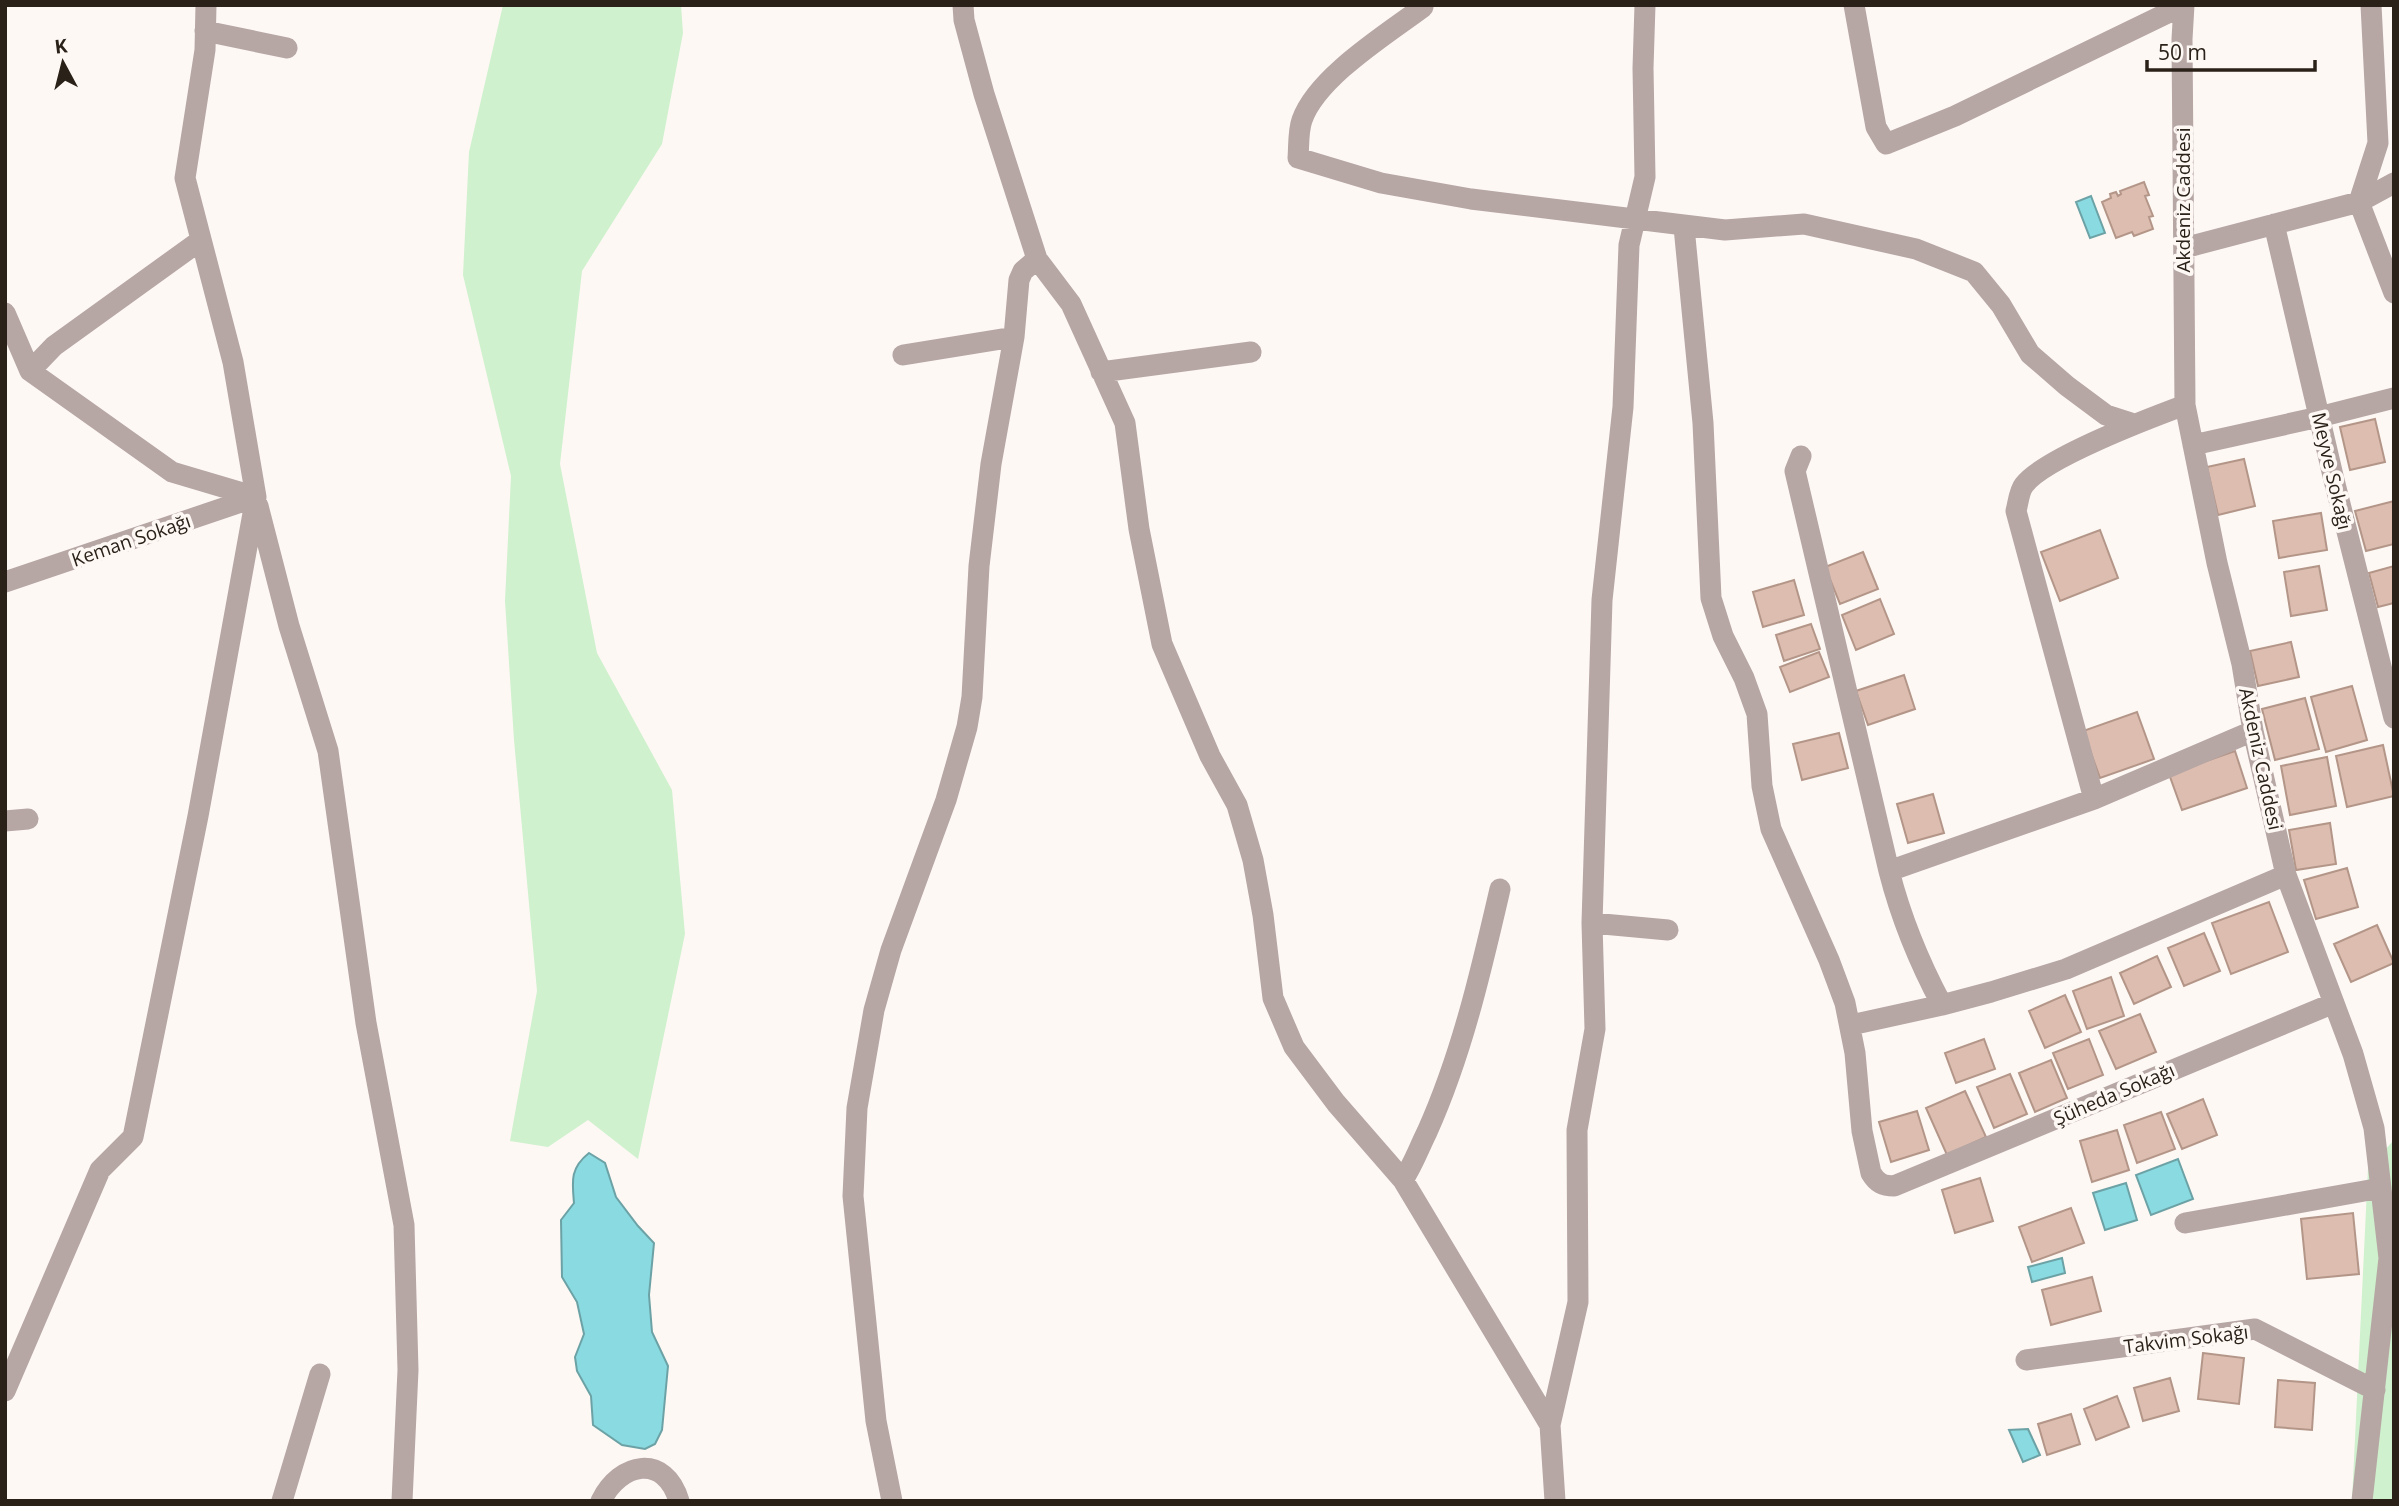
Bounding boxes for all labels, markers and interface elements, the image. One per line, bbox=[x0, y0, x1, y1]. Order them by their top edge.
north arrow bbox=[28, 28, 98, 98]
scale bar bbox=[2147, 28, 2315, 72]
text: K bbox=[53, 32, 69, 60]
text: 50 m bbox=[2158, 38, 2207, 66]
street label: Akdeniz Caddesi bbox=[2170, 128, 2196, 272]
street label: Meyve Sokağı bbox=[2306, 410, 2358, 532]
street label: Keman Sokağı bbox=[68, 507, 194, 573]
street label: Akdeniz Caddesi bbox=[2233, 685, 2289, 833]
street label: Şüheda Sokağı bbox=[2050, 1057, 2178, 1131]
street label: Takvim Sokağı bbox=[2122, 1318, 2250, 1360]

